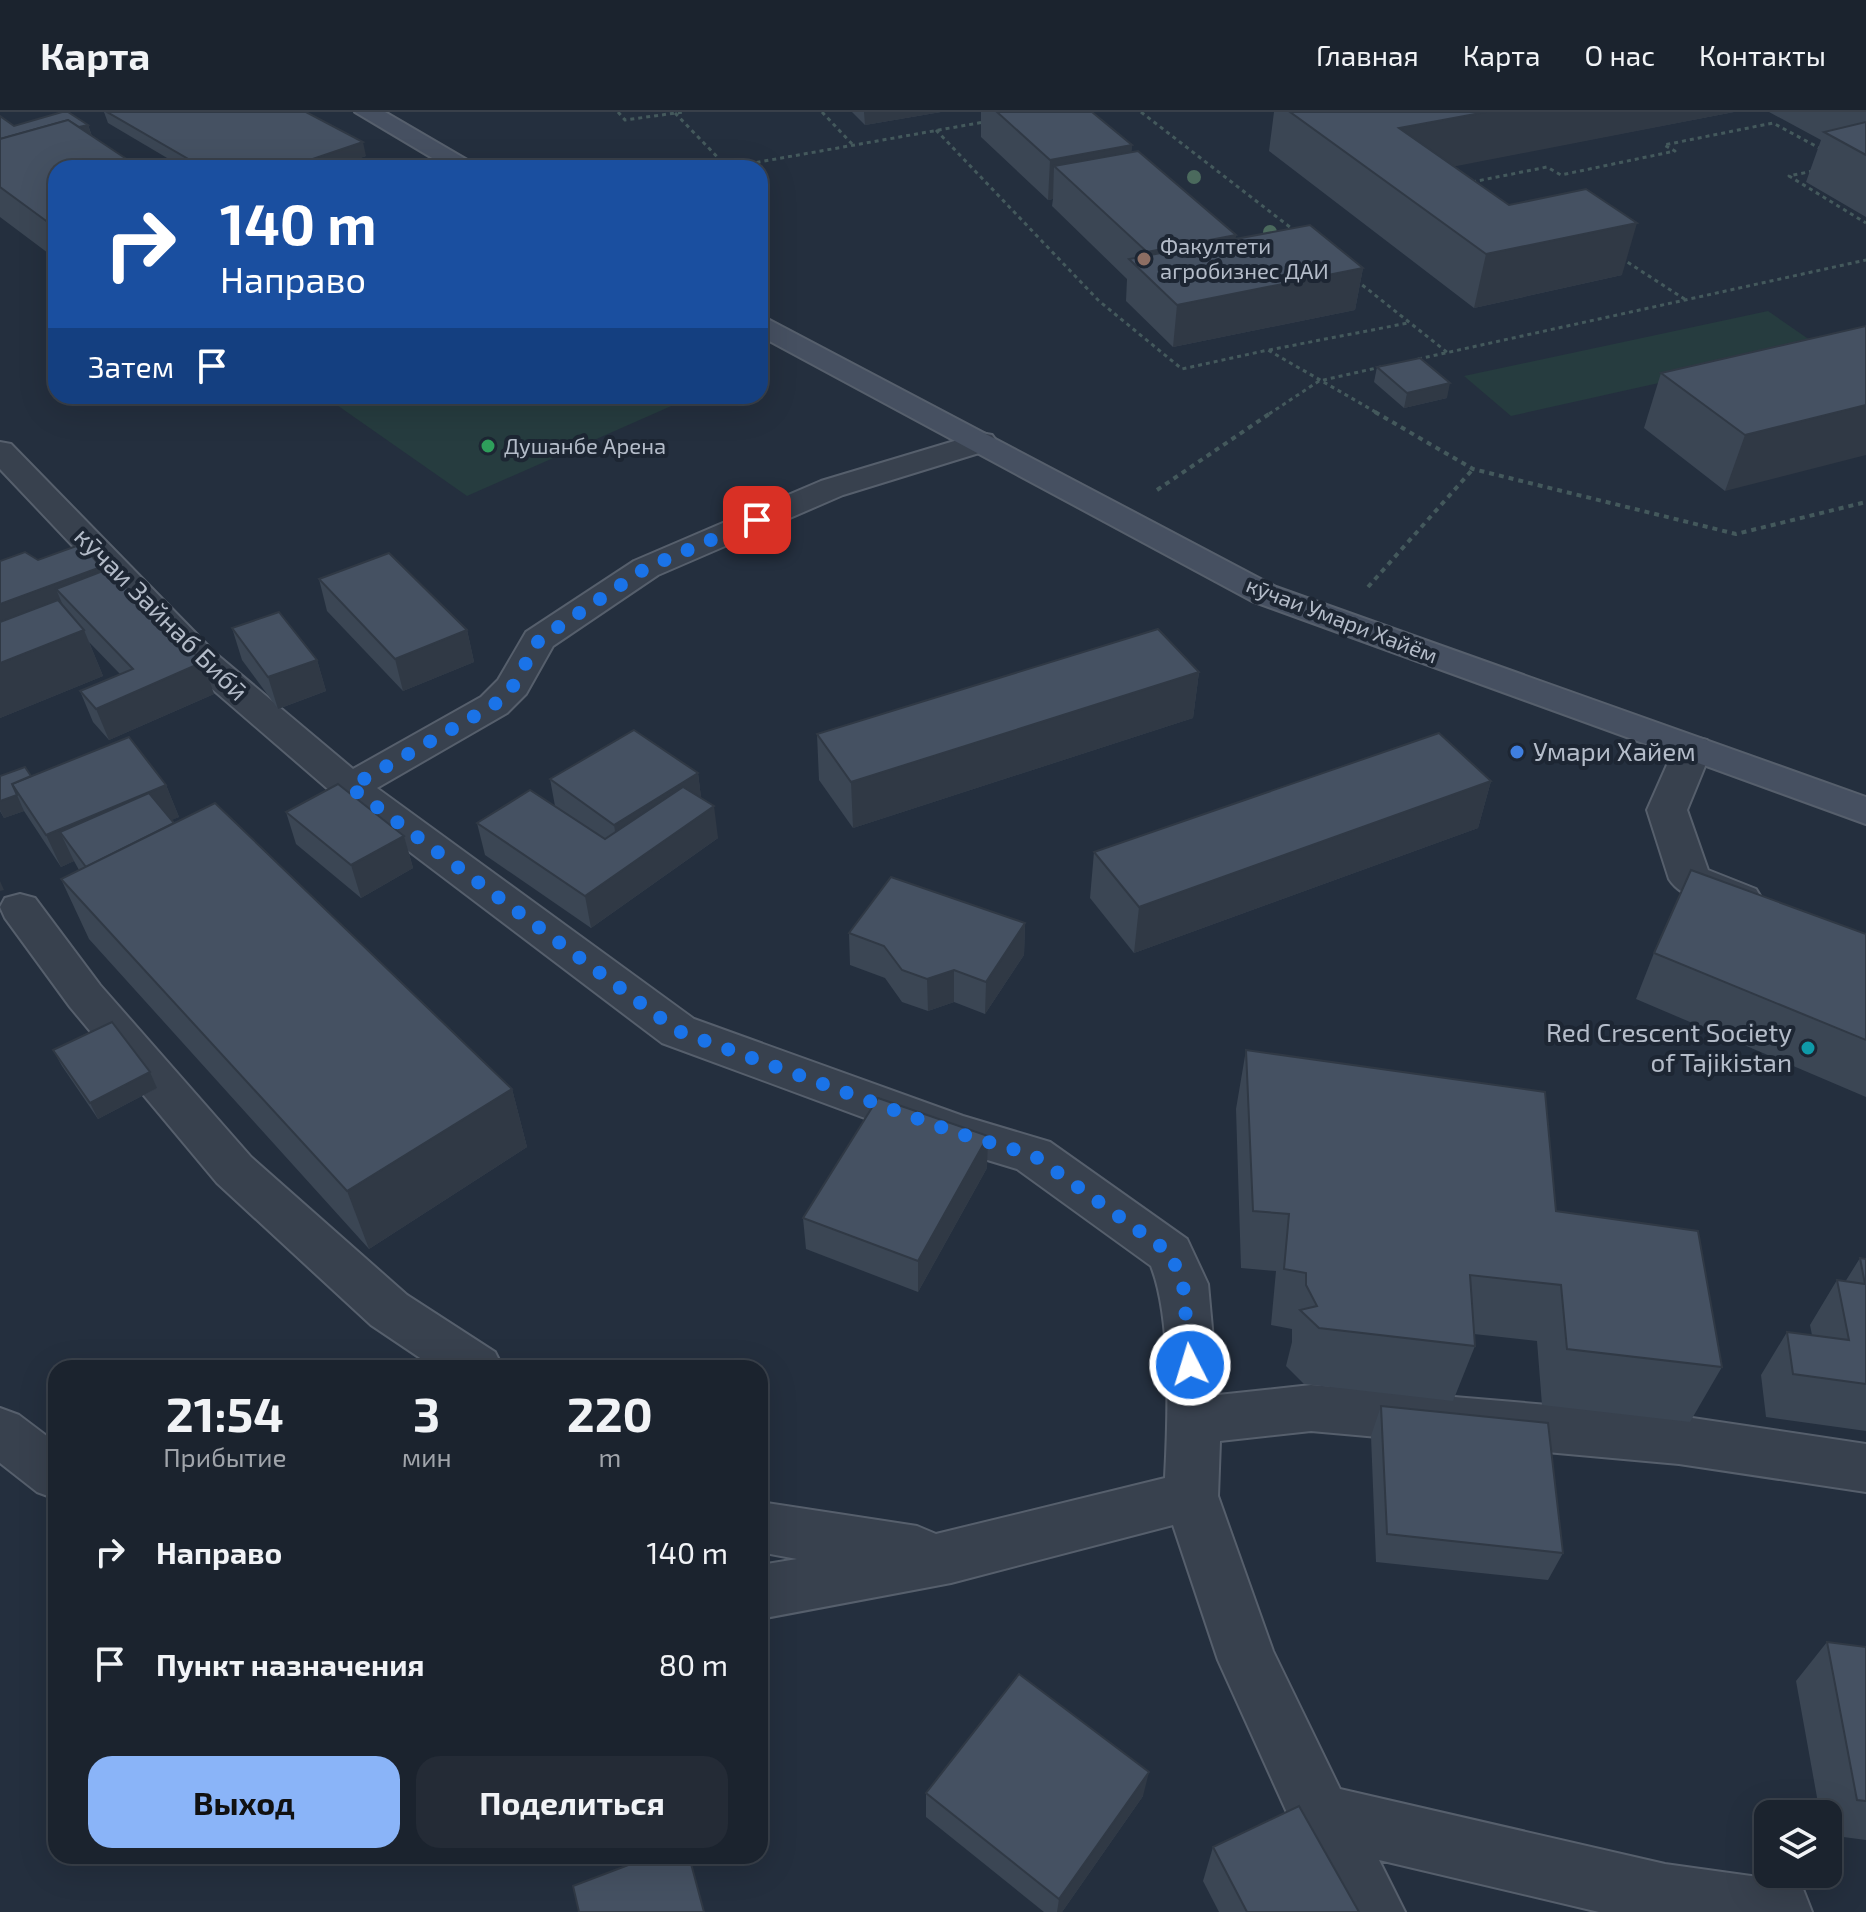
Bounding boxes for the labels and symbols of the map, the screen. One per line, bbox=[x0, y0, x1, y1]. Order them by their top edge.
place label: Факултети агробизнес ДАИ bbox=[1160, 232, 1329, 283]
marker: Факултети агробизнес ДАИ bbox=[1135, 250, 1153, 268]
place label: Душанбе Арена bbox=[504, 432, 666, 459]
marker: Душанбе Арена bbox=[479, 437, 497, 455]
pin bbox=[723, 486, 791, 554]
street label: кӯчаи Зайнаб Бибӣ bbox=[68, 520, 255, 707]
street label: кӯчаи Умари Хайём bbox=[1243, 571, 1442, 668]
place label: Умари Хайем bbox=[1533, 735, 1696, 766]
marker: Умари Хайем bbox=[1508, 743, 1526, 761]
place label: Red Crescent Society of Tajikistan bbox=[1546, 1016, 1792, 1077]
marker: Red Crescent Society of Tajikistan bbox=[1799, 1039, 1817, 1057]
position arrow bbox=[1148, 1323, 1232, 1407]

